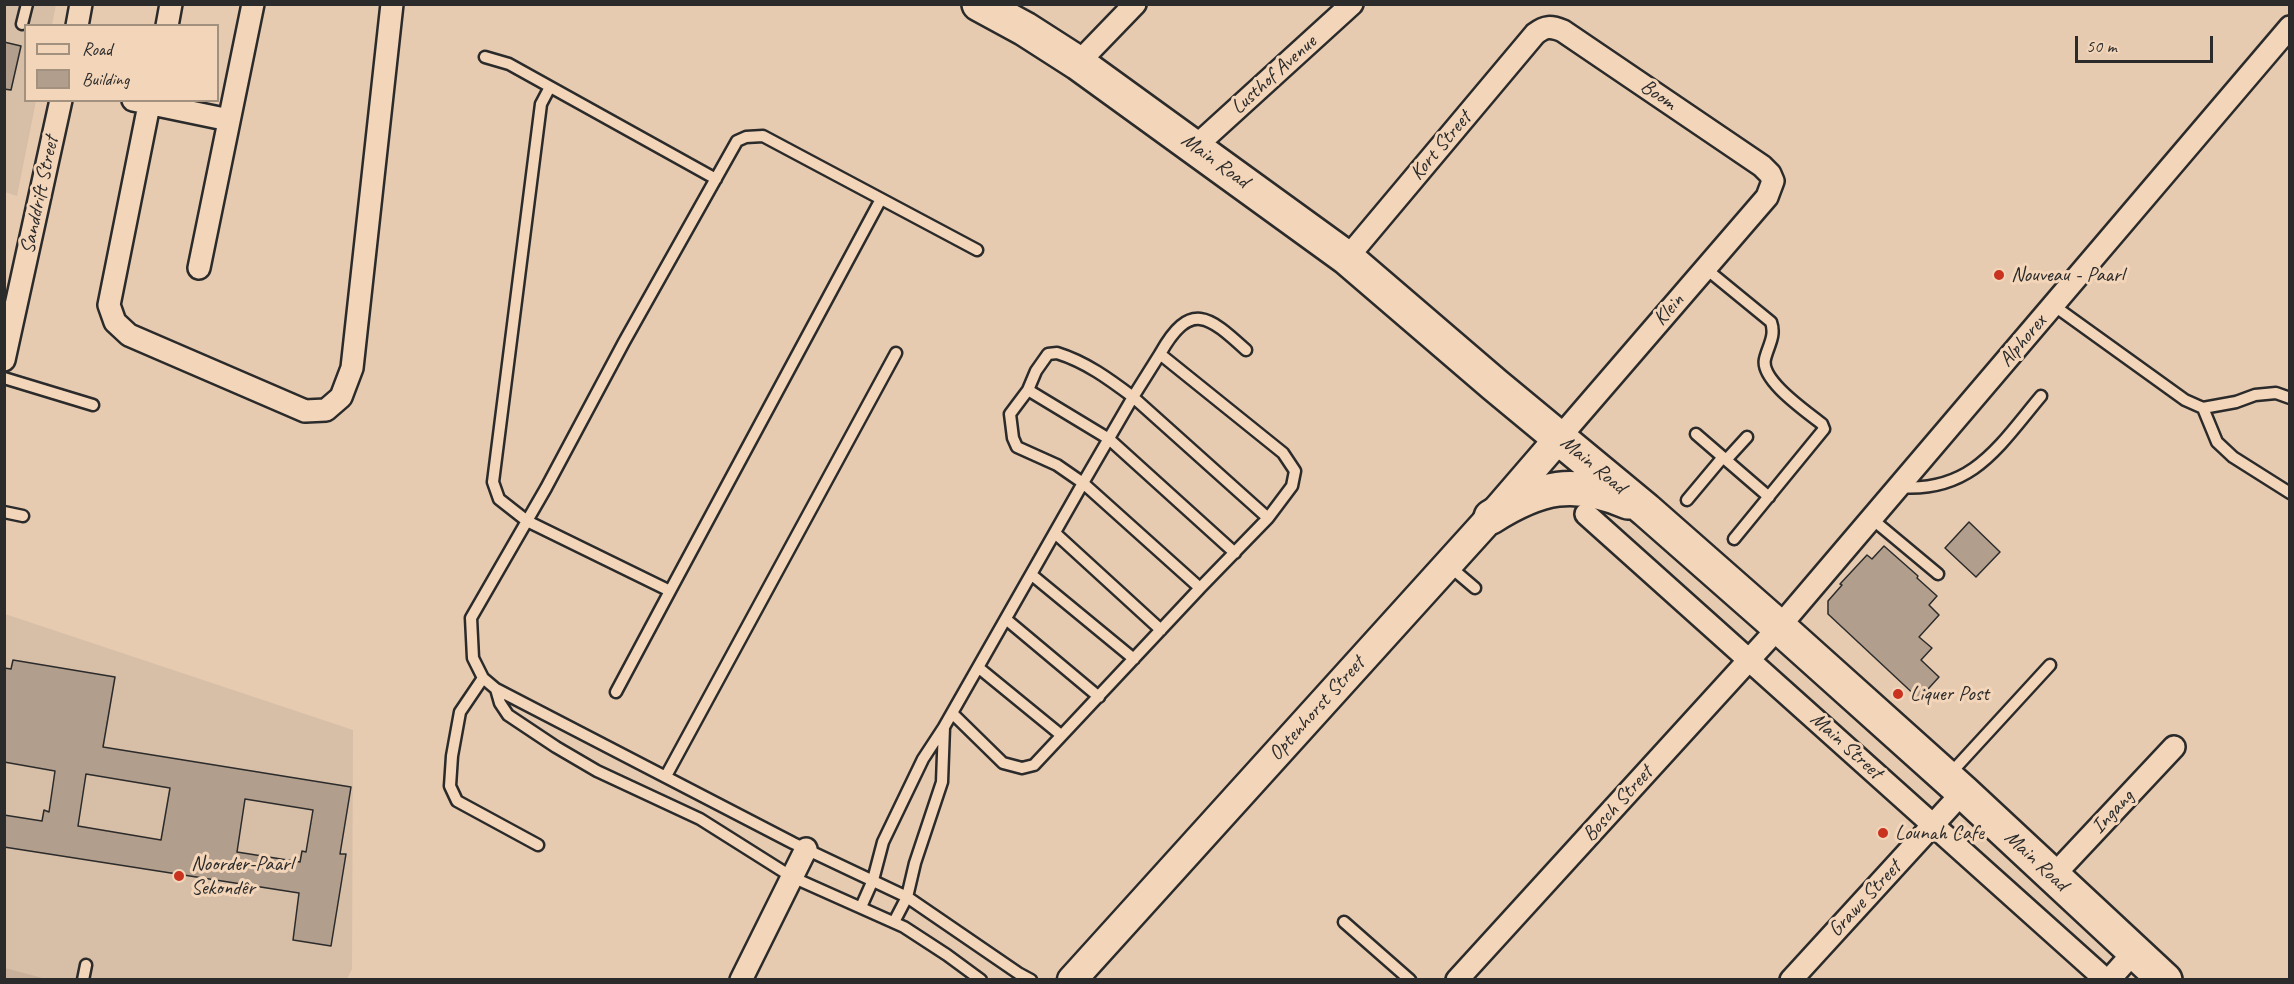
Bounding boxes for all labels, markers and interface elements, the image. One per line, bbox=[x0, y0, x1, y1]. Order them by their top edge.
legend bbox=[24, 24, 219, 102]
scale bar bbox=[2078, 24, 2216, 62]
street label: Lusthof Avenue bbox=[1226, 30, 1322, 120]
text: 50 m bbox=[2086, 35, 2117, 57]
text: Road bbox=[82, 38, 112, 60]
text: Building bbox=[82, 68, 129, 90]
street label: Boom bbox=[1635, 74, 1681, 116]
street label: Kort Street bbox=[1405, 106, 1477, 186]
street label: Main Road bbox=[1176, 128, 1254, 194]
street label: Sanddrift Street bbox=[15, 134, 65, 256]
place label: Nouveau - Paarl bbox=[2011, 262, 2124, 288]
marker: Nouveau - Paarl bbox=[1992, 268, 2006, 282]
street label: Klein bbox=[1648, 289, 1690, 331]
street label: Alphorex bbox=[1994, 310, 2052, 372]
street label: Main Road bbox=[1555, 430, 1631, 500]
street label: Optenhorst Street bbox=[1264, 652, 1370, 766]
place label: Liquer Post bbox=[1910, 681, 1989, 707]
marker: Liquer Post bbox=[1891, 687, 1905, 701]
street label: Main Street bbox=[1805, 707, 1887, 785]
street label: Bosch Street bbox=[1577, 761, 1659, 847]
street label: Ingang bbox=[2086, 785, 2140, 839]
place label: Lounah Cafe bbox=[1895, 820, 1984, 846]
street label: Main Road bbox=[1999, 825, 2073, 897]
marker: Lounah Cafe bbox=[1876, 826, 1890, 840]
place label: Noorder-Paarl Sekondêr bbox=[191, 851, 293, 901]
street label: Grawe Street bbox=[1823, 856, 1907, 942]
marker: Noorder-Paarl Sekondêr bbox=[172, 869, 186, 883]

